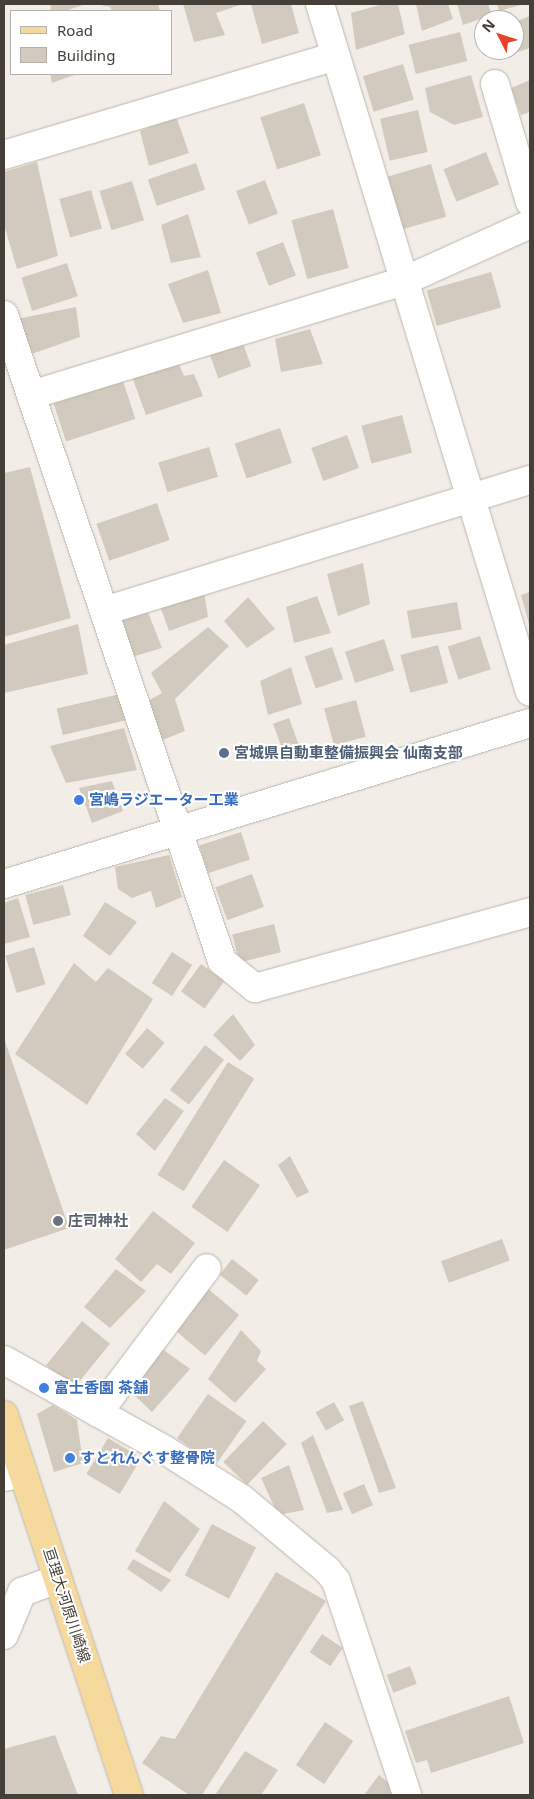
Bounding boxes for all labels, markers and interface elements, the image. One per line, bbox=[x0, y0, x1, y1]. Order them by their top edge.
legend bbox=[10, 10, 172, 75]
north arrow bbox=[474, 10, 524, 60]
text: N bbox=[477, 15, 499, 36]
text: Road bbox=[57, 20, 93, 40]
text: Building bbox=[57, 45, 115, 65]
place label: 宮城県自動車整備振興会 仙南支部 bbox=[234, 744, 463, 762]
marker: 宮城県自動車整備振興会 仙南支部 bbox=[218, 747, 230, 759]
place label: 宮嶋ラジエーター工業 bbox=[89, 791, 239, 809]
marker: 宮嶋ラジエーター工業 bbox=[73, 794, 85, 806]
place label: 庄司神社 bbox=[68, 1212, 128, 1230]
marker: 庄司神社 bbox=[52, 1215, 64, 1227]
place label: 富士香園 茶舗 bbox=[54, 1379, 148, 1397]
marker: 富士香園 茶舗 bbox=[38, 1382, 50, 1394]
place label: すとれんぐす整骨院 bbox=[80, 1449, 215, 1467]
marker: すとれんぐす整骨院 bbox=[64, 1452, 76, 1464]
street label: 亘理大河原川崎線 bbox=[40, 1545, 94, 1665]

